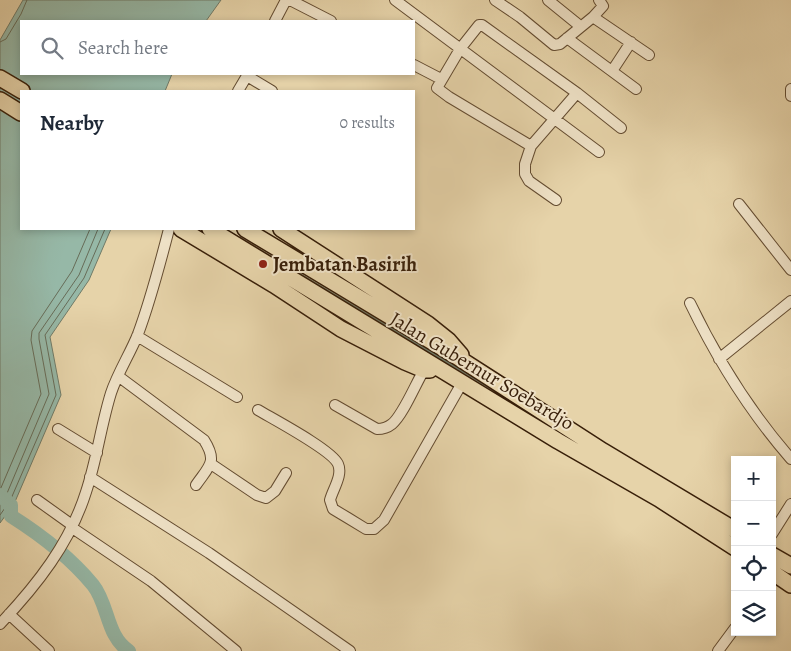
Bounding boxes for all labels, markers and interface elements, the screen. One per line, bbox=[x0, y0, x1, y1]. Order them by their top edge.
search box bbox=[20, 20, 415, 75]
icon: search bbox=[38, 34, 66, 62]
text: Search here bbox=[78, 35, 168, 61]
text: Nearby bbox=[40, 109, 103, 137]
text: 0 results bbox=[339, 112, 395, 134]
place label: Jembatan Basirih bbox=[273, 251, 417, 278]
marker: Jembatan Basirih bbox=[257, 258, 269, 270]
street label: Jalan Gubernur Soebardjo bbox=[385, 305, 579, 437]
map controls bbox=[731, 456, 776, 636]
button: + bbox=[731, 456, 776, 501]
button: − bbox=[731, 501, 776, 546]
button: locate bbox=[731, 546, 776, 591]
button: layers bbox=[731, 591, 776, 636]

